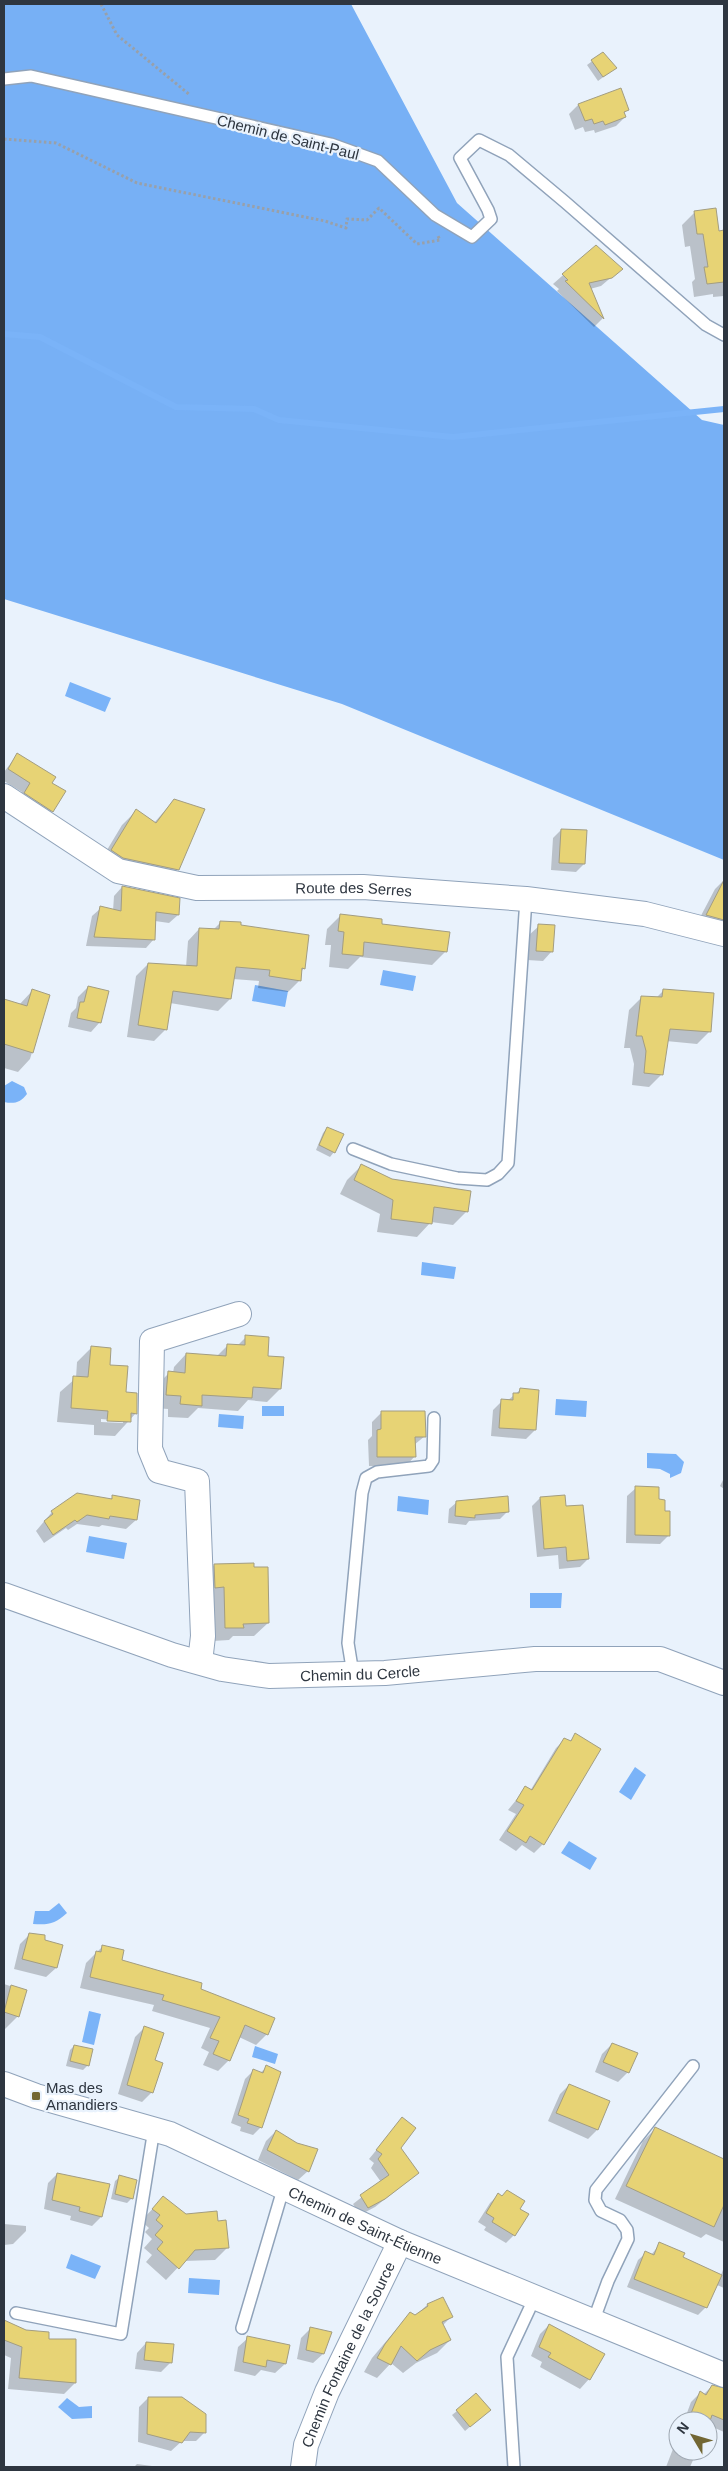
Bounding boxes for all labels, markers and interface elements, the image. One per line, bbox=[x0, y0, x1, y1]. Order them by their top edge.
street label: Chemin de Saint-Paul bbox=[215, 111, 361, 163]
street label: Route des Serres bbox=[295, 878, 413, 899]
street label: Chemin du Cercle bbox=[300, 1661, 421, 1684]
place label: Mas des Amandiers bbox=[46, 2079, 118, 2113]
marker: Mas des Amandiers bbox=[30, 2090, 42, 2102]
street label: Chemin de Saint-Étienne bbox=[286, 2182, 445, 2267]
street label: Chemin Fontaine de la Source bbox=[298, 2259, 398, 2450]
north arrow bbox=[668, 2411, 718, 2461]
text: N bbox=[673, 2419, 692, 2437]

